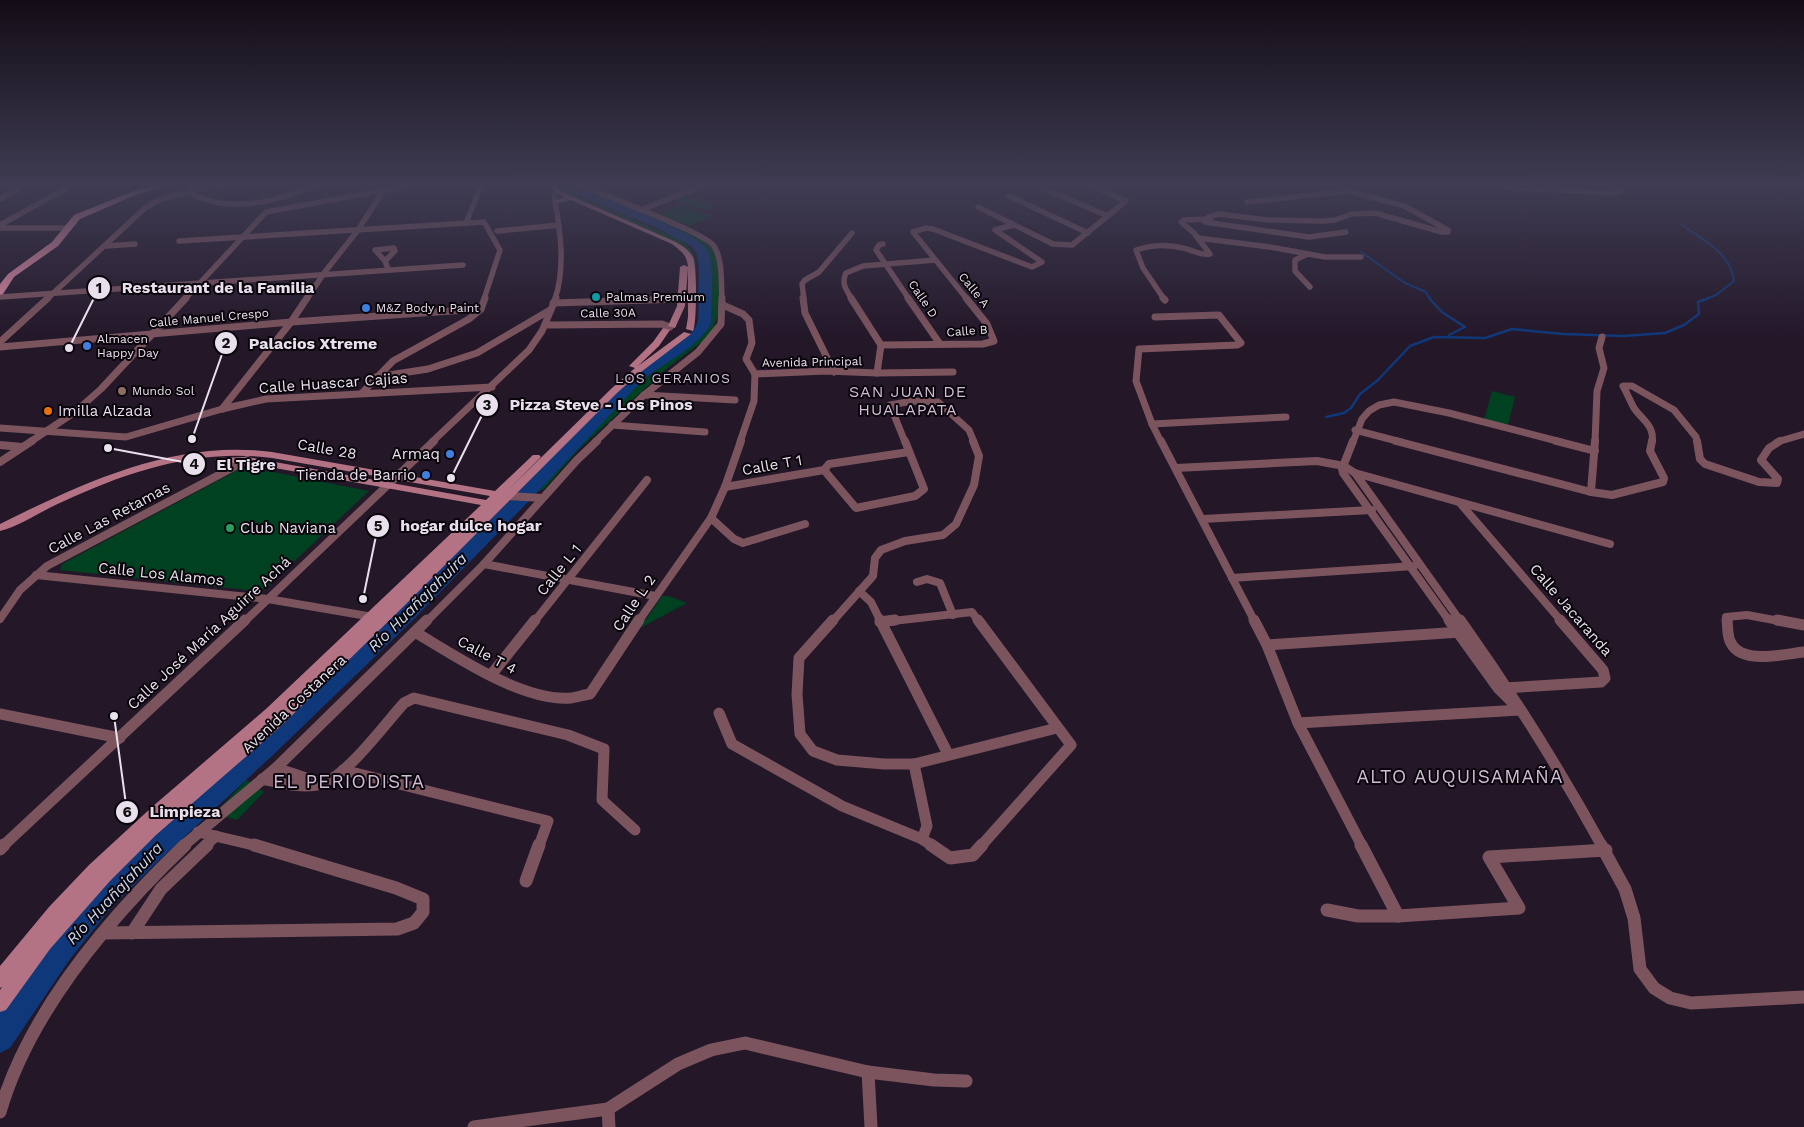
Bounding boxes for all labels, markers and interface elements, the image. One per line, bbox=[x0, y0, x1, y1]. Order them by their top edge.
street label: Calle A bbox=[956, 270, 992, 310]
callout: Restaurant de la Familia bbox=[86, 272, 324, 303]
text: Restaurant de la Familia bbox=[122, 278, 315, 297]
street label: Calle D bbox=[905, 278, 941, 320]
text: 1 bbox=[96, 279, 102, 297]
place label: Palmas Premium bbox=[606, 290, 705, 304]
marker: Palmas Premium bbox=[590, 291, 602, 303]
place label: M&Z Body n Paint bbox=[376, 301, 479, 315]
marker: M&Z Body n Paint bbox=[360, 302, 372, 314]
street label: Calle Manuel Crespo bbox=[148, 306, 270, 330]
street label: Calle 30A bbox=[580, 306, 636, 320]
street label: Calle B bbox=[946, 323, 988, 339]
callout: Palacios Xtreme bbox=[214, 328, 388, 359]
place label: Almacen Happy Day bbox=[97, 332, 159, 360]
text: 2 bbox=[222, 334, 231, 352]
text: Palacios Xtreme bbox=[249, 334, 377, 353]
marker: Almacen Happy Day bbox=[81, 340, 93, 352]
street label: Avenida Principal bbox=[762, 354, 863, 370]
street label: Calle Huascar Cajias bbox=[258, 369, 408, 397]
district label: LOS GERANIOS bbox=[615, 370, 731, 386]
district label: SAN JUAN DE HUALAPATA bbox=[849, 382, 967, 419]
place label: Mundo Sol bbox=[132, 384, 195, 398]
marker: Mundo Sol bbox=[116, 385, 128, 397]
callout: Pizza Steve - Los Pinos bbox=[474, 389, 702, 420]
text: Pizza Steve - Los Pinos bbox=[509, 395, 693, 414]
text: 3 bbox=[483, 396, 492, 414]
place label: Imilla Alzada bbox=[58, 402, 152, 420]
marker: Imilla Alzada bbox=[42, 405, 54, 417]
street label: Calle 28 bbox=[296, 435, 358, 463]
place label: Armaq bbox=[392, 445, 440, 463]
callout: El Tigre bbox=[181, 448, 286, 479]
marker: Armaq bbox=[444, 448, 456, 460]
street label: Calle T 1 bbox=[741, 451, 803, 479]
text: 4 bbox=[189, 455, 199, 473]
text: El Tigre bbox=[216, 455, 276, 474]
place label: Tienda de Barrio bbox=[296, 466, 416, 484]
marker: Tienda de Barrio bbox=[420, 469, 432, 481]
street label: Calle Las Retamas bbox=[45, 478, 173, 558]
callout: hogar dulce hogar bbox=[365, 510, 552, 541]
text: hogar dulce hogar bbox=[400, 516, 542, 535]
text: 5 bbox=[374, 517, 383, 535]
place label: Club Naviana bbox=[240, 519, 336, 537]
marker: Club Naviana bbox=[224, 522, 236, 534]
street label: Calle L 1 bbox=[533, 541, 585, 599]
water label: Río Huañajahuira bbox=[364, 549, 471, 656]
street label: Calle José María Aguirre Achá bbox=[124, 552, 295, 713]
street label: Calle Los Alamos bbox=[97, 558, 225, 590]
street label: Calle Jacaranda bbox=[1526, 560, 1616, 660]
street label: Calle L 2 bbox=[609, 571, 659, 635]
street label: Calle T 4 bbox=[454, 632, 520, 678]
street label: Avenida Costanera bbox=[238, 651, 350, 757]
district label: ALTO AUQUISAMAÑA bbox=[1356, 765, 1564, 788]
district label: EL PERIODISTA bbox=[273, 770, 425, 793]
callout: Limpieza bbox=[115, 796, 230, 827]
text: Limpieza bbox=[150, 802, 221, 821]
text: 6 bbox=[122, 803, 132, 821]
water label: Río Huañajahuira bbox=[62, 838, 167, 948]

